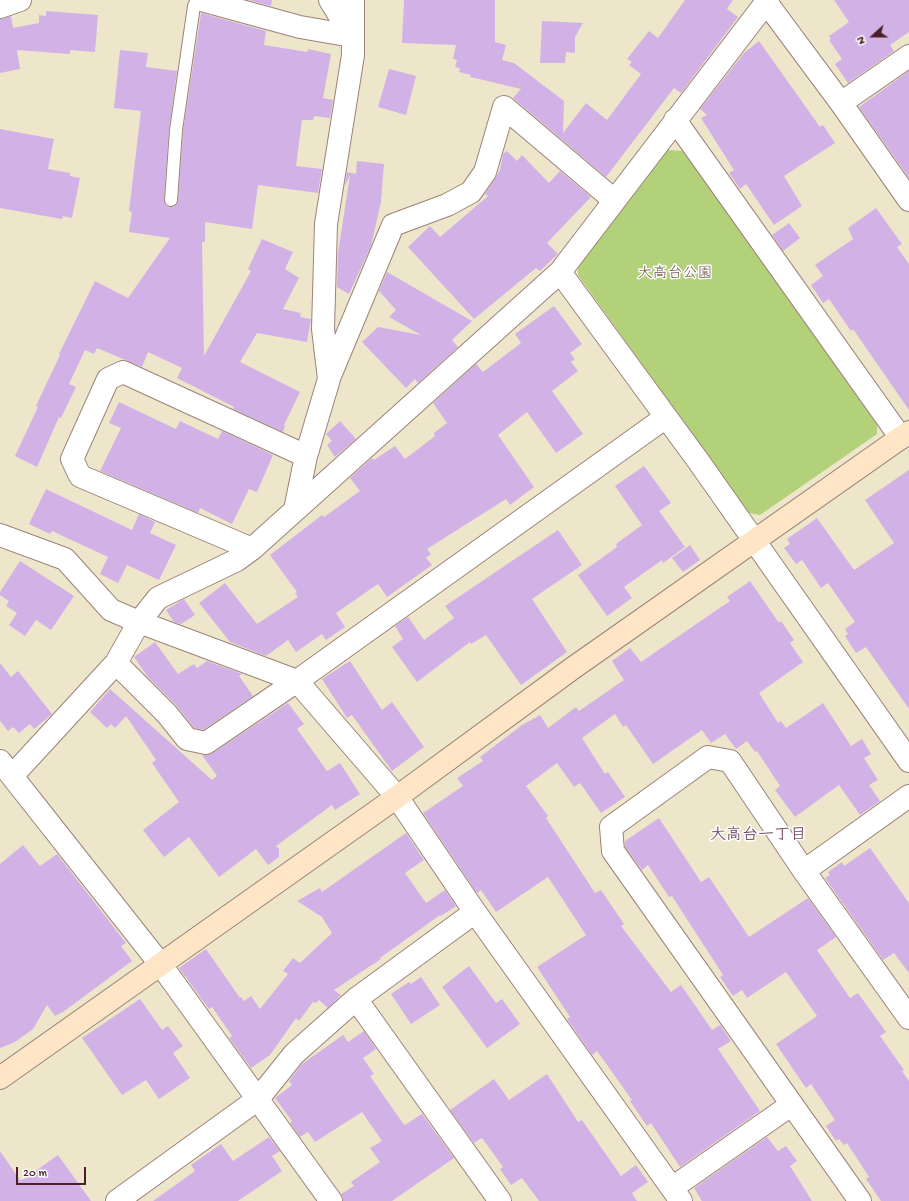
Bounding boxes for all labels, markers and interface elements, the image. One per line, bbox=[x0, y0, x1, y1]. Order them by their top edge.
north arrow bbox=[853, 16, 893, 56]
text: N bbox=[855, 35, 869, 46]
park label: 大高台公園 bbox=[638, 266, 712, 284]
district label: 大高台一丁目 bbox=[710, 827, 806, 847]
scale bar bbox=[18, 1159, 88, 1185]
text: 20 m bbox=[23, 1167, 47, 1181]

